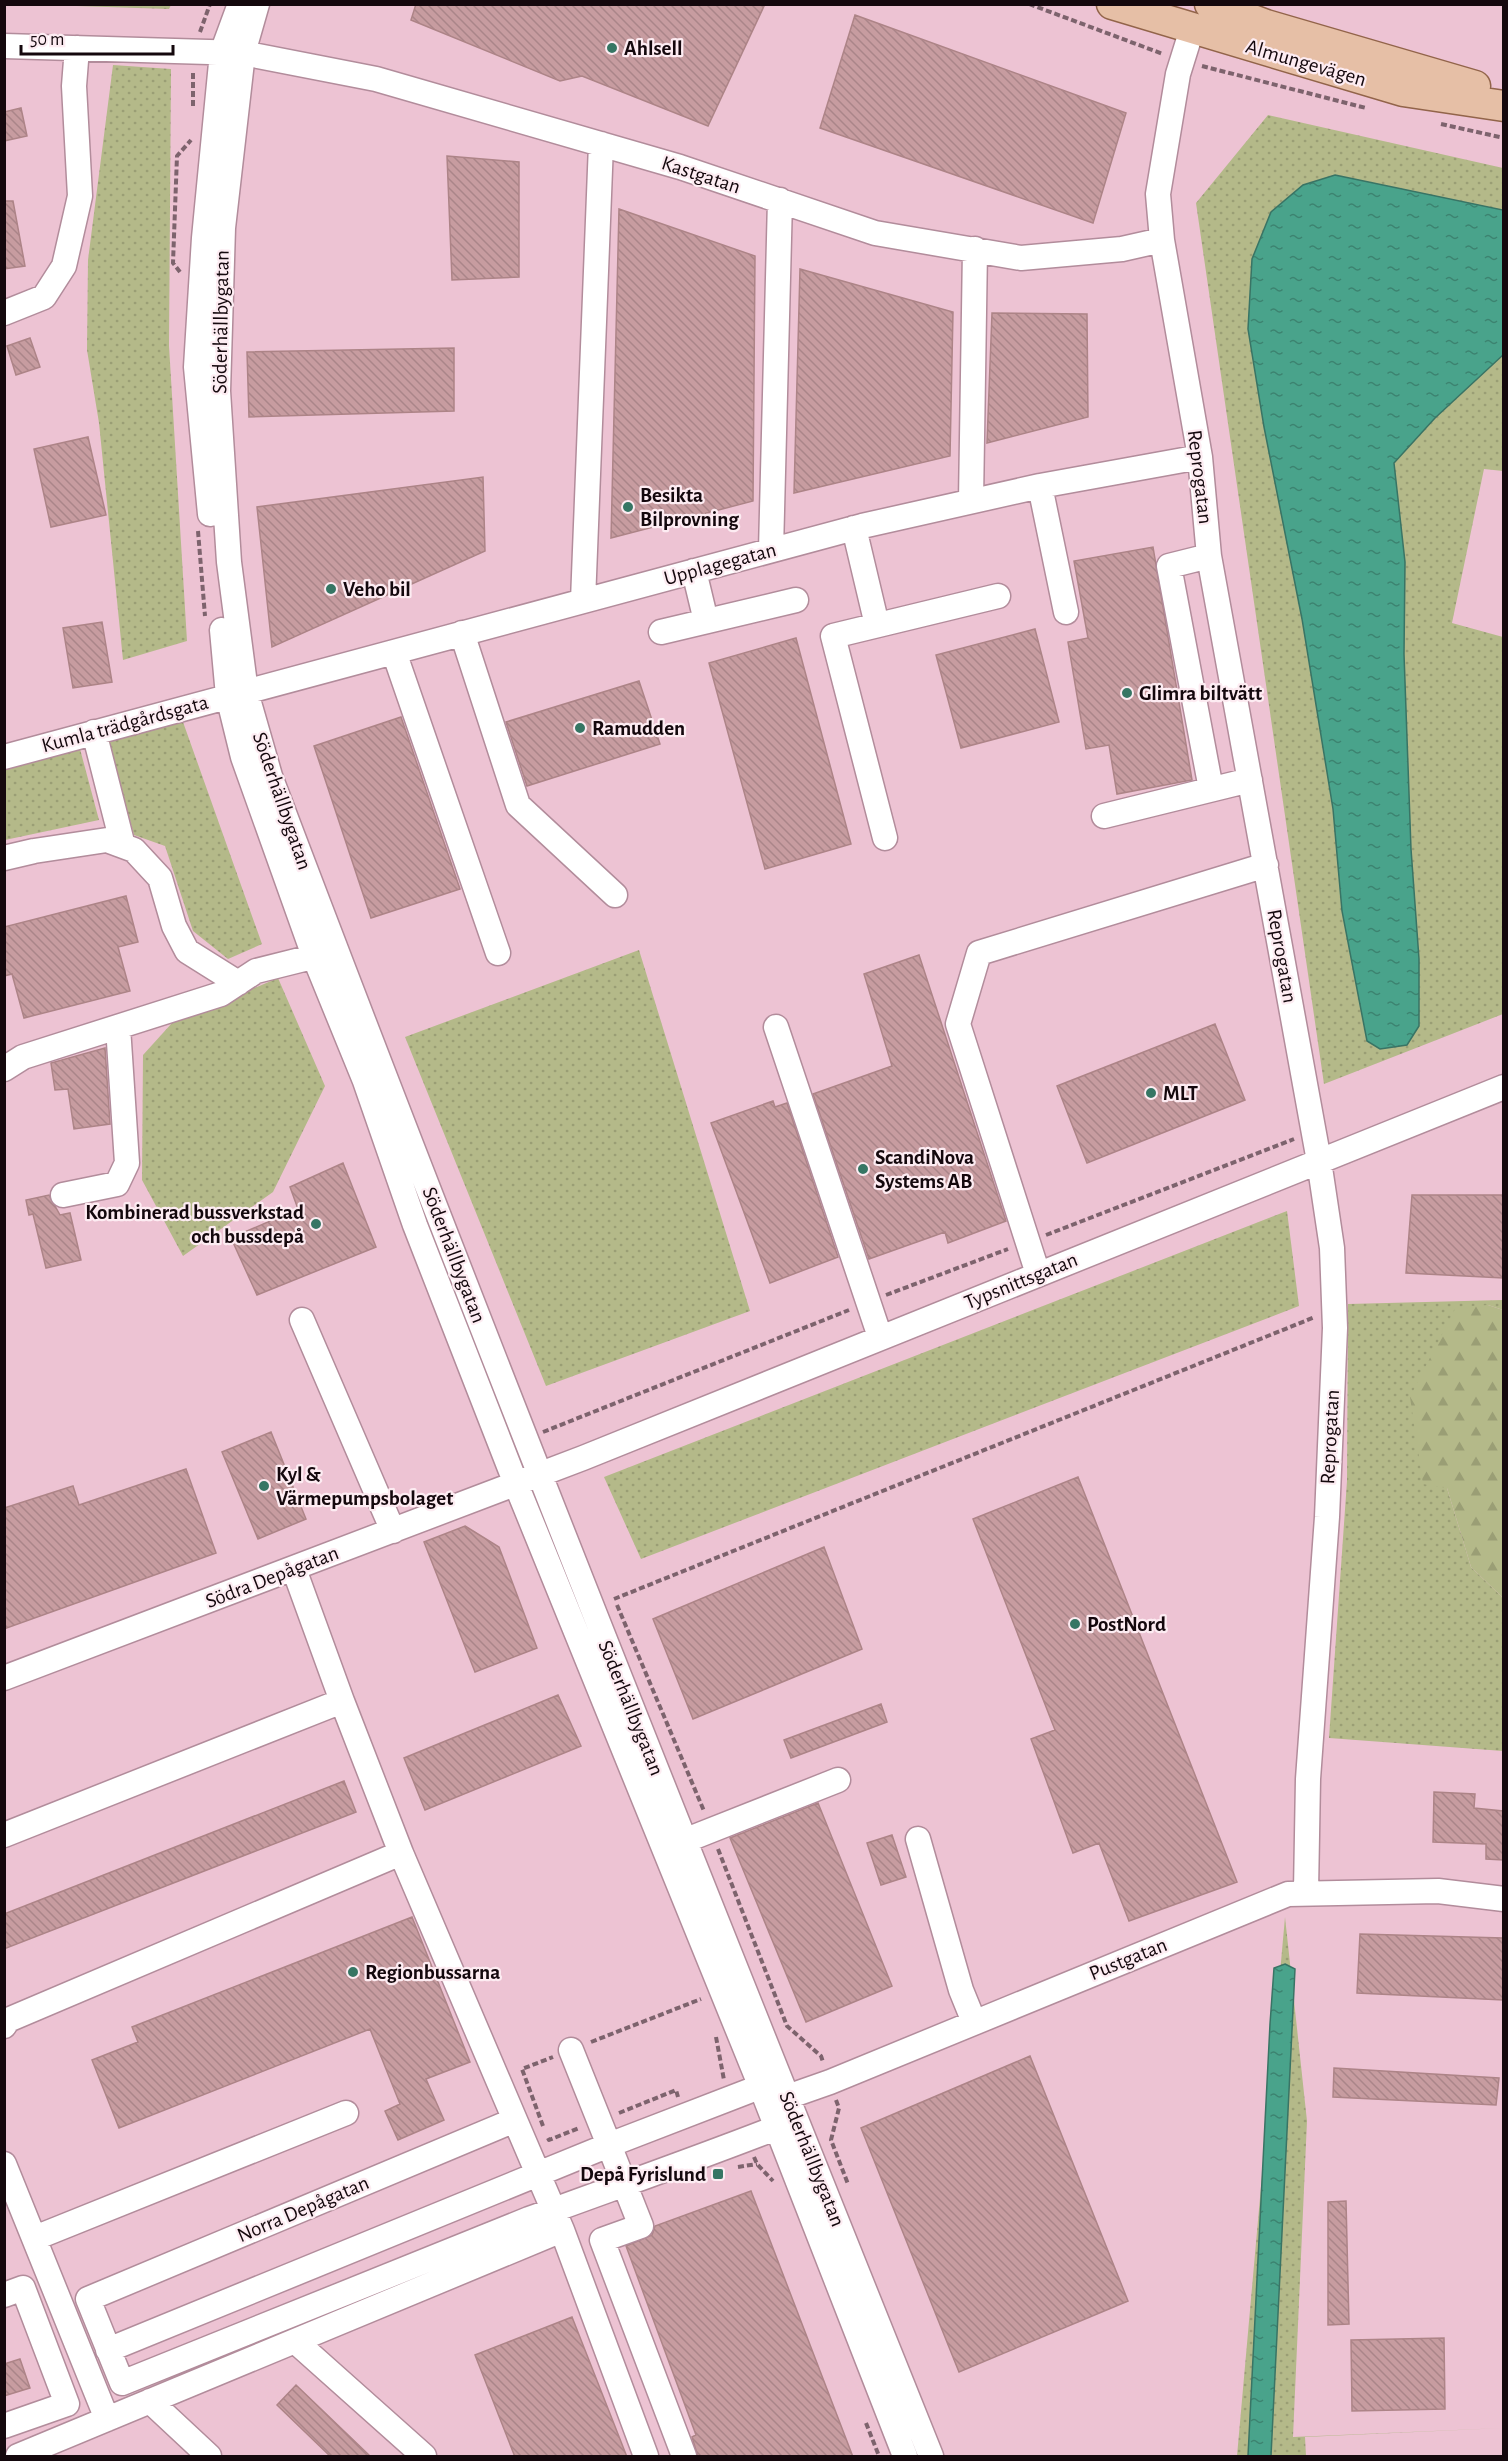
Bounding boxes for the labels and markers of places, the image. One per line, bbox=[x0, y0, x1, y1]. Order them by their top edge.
place label: Ahlsell bbox=[624, 38, 682, 59]
marker: Ahlsell bbox=[605, 41, 619, 55]
place label: Besikta Bilprovning bbox=[640, 485, 739, 530]
marker: Besikta Bilprovning bbox=[621, 500, 635, 514]
place label: Veho bil bbox=[343, 579, 411, 600]
marker: Veho bil bbox=[324, 582, 338, 596]
place label: Glimra biltvätt bbox=[1139, 683, 1262, 704]
marker: Glimra biltvätt bbox=[1120, 686, 1134, 700]
place label: Ramudden bbox=[592, 718, 685, 739]
marker: Ramudden bbox=[573, 721, 587, 735]
place label: MLT bbox=[1163, 1083, 1199, 1104]
marker: MLT bbox=[1144, 1086, 1158, 1100]
place label: ScandiNova Systems AB bbox=[875, 1147, 974, 1192]
marker: ScandiNova Systems AB bbox=[856, 1162, 870, 1176]
place label: Kombinerad bussverkstad och bussdepå bbox=[85, 1202, 304, 1247]
marker: Kombinerad bussverkstad och bussdepå bbox=[309, 1217, 323, 1231]
place label: Kyl & Värmepumpsbolaget bbox=[276, 1464, 453, 1509]
marker: Kyl & Värmepumpsbolaget bbox=[257, 1479, 271, 1493]
place label: PostNord bbox=[1087, 1614, 1166, 1635]
marker: PostNord bbox=[1068, 1617, 1082, 1631]
place label: Regionbussarna bbox=[365, 1962, 500, 1983]
marker: Regionbussarna bbox=[346, 1965, 360, 1979]
place label: Depå Fyrislund bbox=[580, 2164, 706, 2185]
marker: Depå Fyrislund bbox=[711, 2167, 725, 2181]

